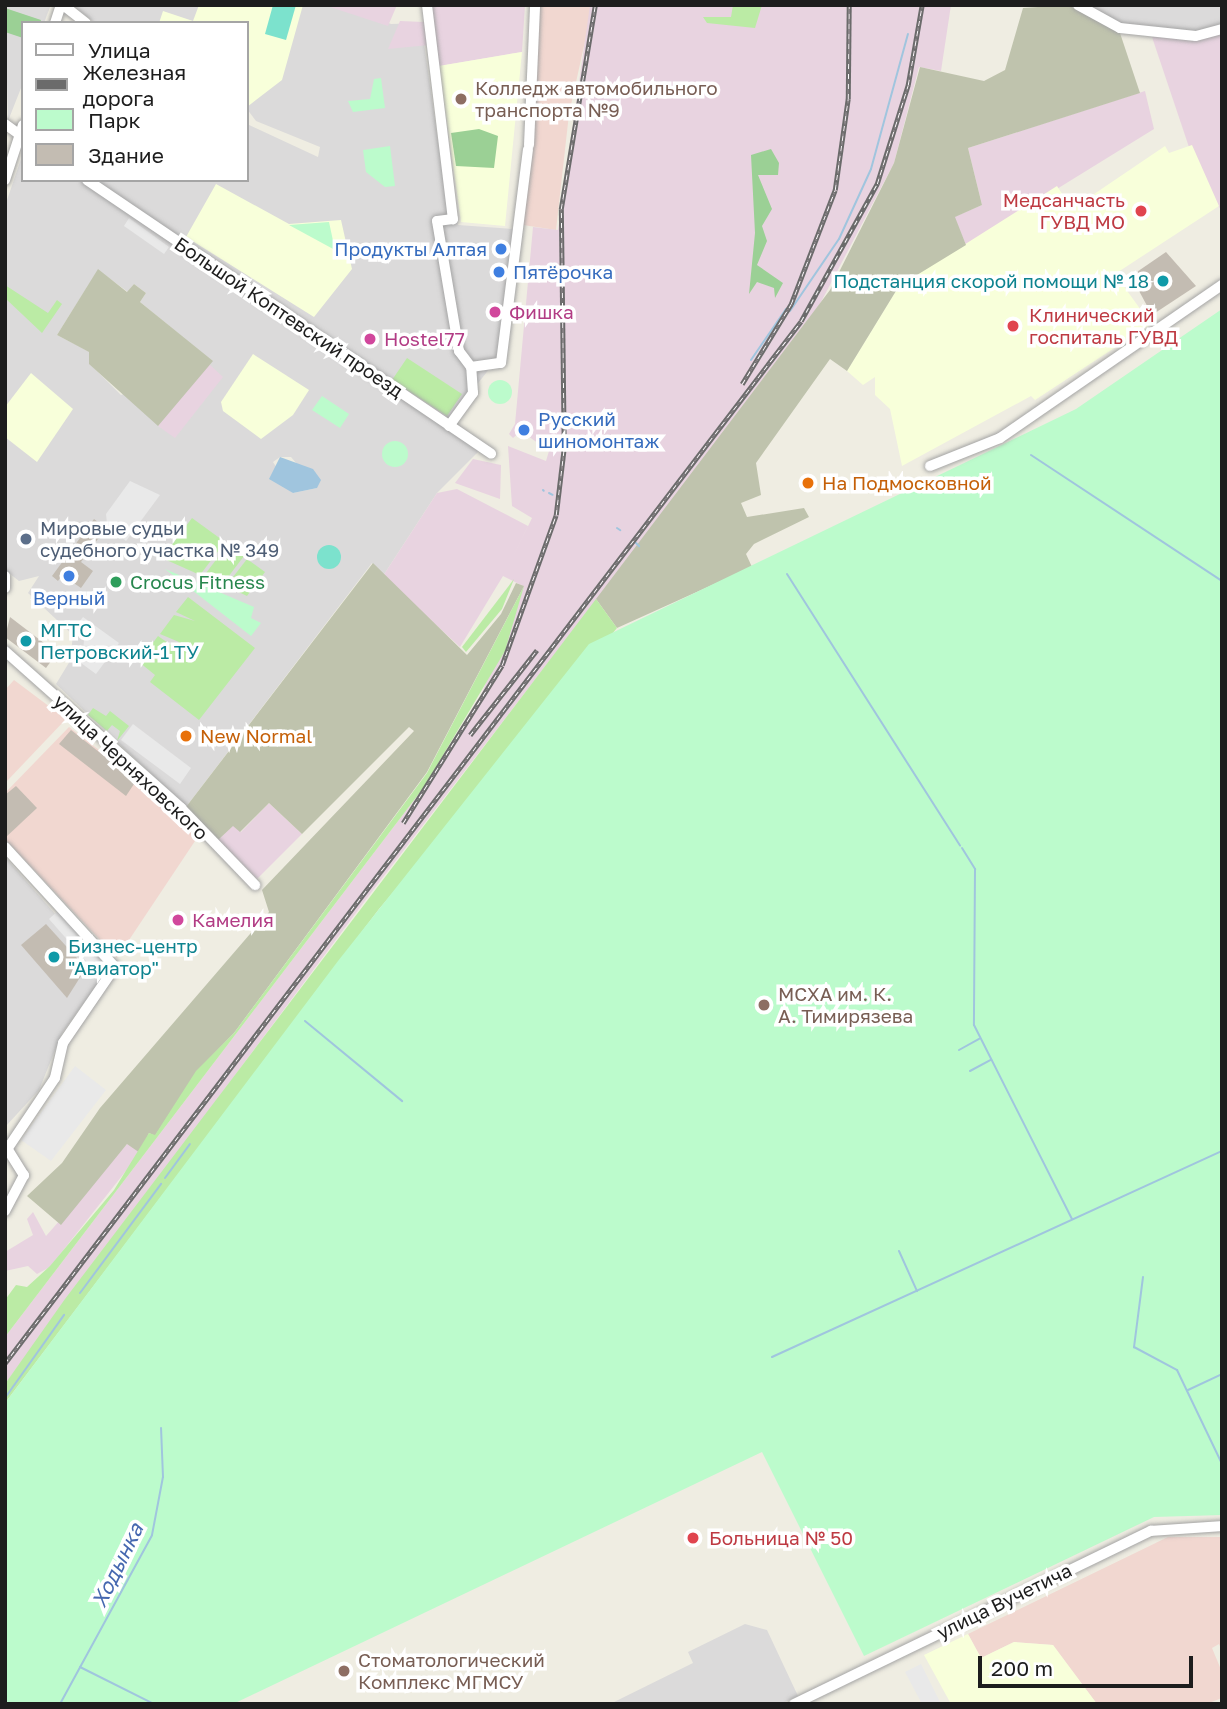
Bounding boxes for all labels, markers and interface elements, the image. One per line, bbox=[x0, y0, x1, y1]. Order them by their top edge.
legend bbox=[21, 21, 248, 182]
text: Улица bbox=[88, 37, 151, 63]
text: Железная дорога bbox=[82, 59, 186, 111]
place label: Колледж автомобильного транспорта №9 bbox=[475, 77, 718, 121]
marker: Колледж автомобильного транспорта №9 bbox=[453, 91, 469, 107]
text: Парк bbox=[88, 107, 141, 133]
text: Здание bbox=[88, 142, 164, 168]
place label: Медсанчасть ГУВД МО bbox=[1003, 189, 1125, 233]
marker: Медсанчасть ГУВД МО bbox=[1131, 201, 1151, 221]
street label: Большой Коптевский проезд bbox=[170, 232, 408, 402]
place label: Продукты Алтая bbox=[334, 238, 487, 260]
marker: Продукты Алтая bbox=[493, 241, 509, 257]
place label: Пятёрочка bbox=[513, 261, 613, 283]
marker: Пятёрочка bbox=[491, 264, 507, 280]
place label: Подстанция скорой помощи № 18 bbox=[833, 270, 1149, 292]
marker: Подстанция скорой помощи № 18 bbox=[1155, 273, 1171, 289]
place label: Фишка bbox=[509, 301, 574, 323]
marker: Фишка bbox=[487, 304, 503, 320]
place label: Клинический госпиталь ГУВД bbox=[1029, 304, 1178, 348]
marker: Клинический госпиталь ГУВД bbox=[1003, 316, 1023, 336]
place label: Hostel77 bbox=[384, 328, 465, 350]
marker: Hostel77 bbox=[362, 331, 378, 347]
place label: Русский шиномонтаж bbox=[538, 408, 660, 452]
marker: Русский шиномонтаж bbox=[516, 422, 532, 438]
place label: На Подмосковной bbox=[822, 472, 992, 494]
marker: На Подмосковной bbox=[800, 475, 816, 491]
place label: Мировые судьи судебного участка № 349 bbox=[40, 517, 279, 561]
marker: Мировые судьи судебного участка № 349 bbox=[18, 531, 34, 547]
marker: Верный bbox=[61, 568, 77, 584]
place label: Crocus Fitness bbox=[130, 571, 265, 593]
marker: Crocus Fitness bbox=[108, 574, 124, 590]
place label: Верный bbox=[33, 587, 105, 609]
place label: МГТС Петровский-1 ТУ bbox=[40, 619, 199, 663]
marker: МГТС Петровский-1 ТУ bbox=[18, 633, 34, 649]
street label: улица Черняховского bbox=[49, 690, 213, 844]
place label: New Normal bbox=[200, 725, 312, 747]
marker: New Normal bbox=[178, 728, 194, 744]
place label: Камелия bbox=[192, 909, 274, 931]
marker: Камелия bbox=[170, 912, 186, 928]
place label: Бизнес-центр "Авиатор" bbox=[68, 935, 198, 979]
marker: Бизнес-центр "Авиатор" bbox=[46, 949, 62, 965]
place label: МСХА им. К. А. Тимирязева bbox=[778, 983, 913, 1027]
marker: МСХА им. К. А. Тимирязева bbox=[756, 997, 772, 1013]
water label: Ходынка bbox=[86, 1519, 148, 1611]
place label: Больница № 50 bbox=[709, 1527, 853, 1549]
marker: Больница № 50 bbox=[683, 1528, 703, 1548]
street label: улица Вучетича bbox=[933, 1558, 1075, 1644]
scale bar bbox=[982, 1642, 1197, 1686]
place label: Стоматологический Комплекс МГМСУ bbox=[358, 1649, 545, 1693]
text: 200 m bbox=[991, 1655, 1053, 1681]
marker: Стоматологический Комплекс МГМСУ bbox=[336, 1663, 352, 1679]

